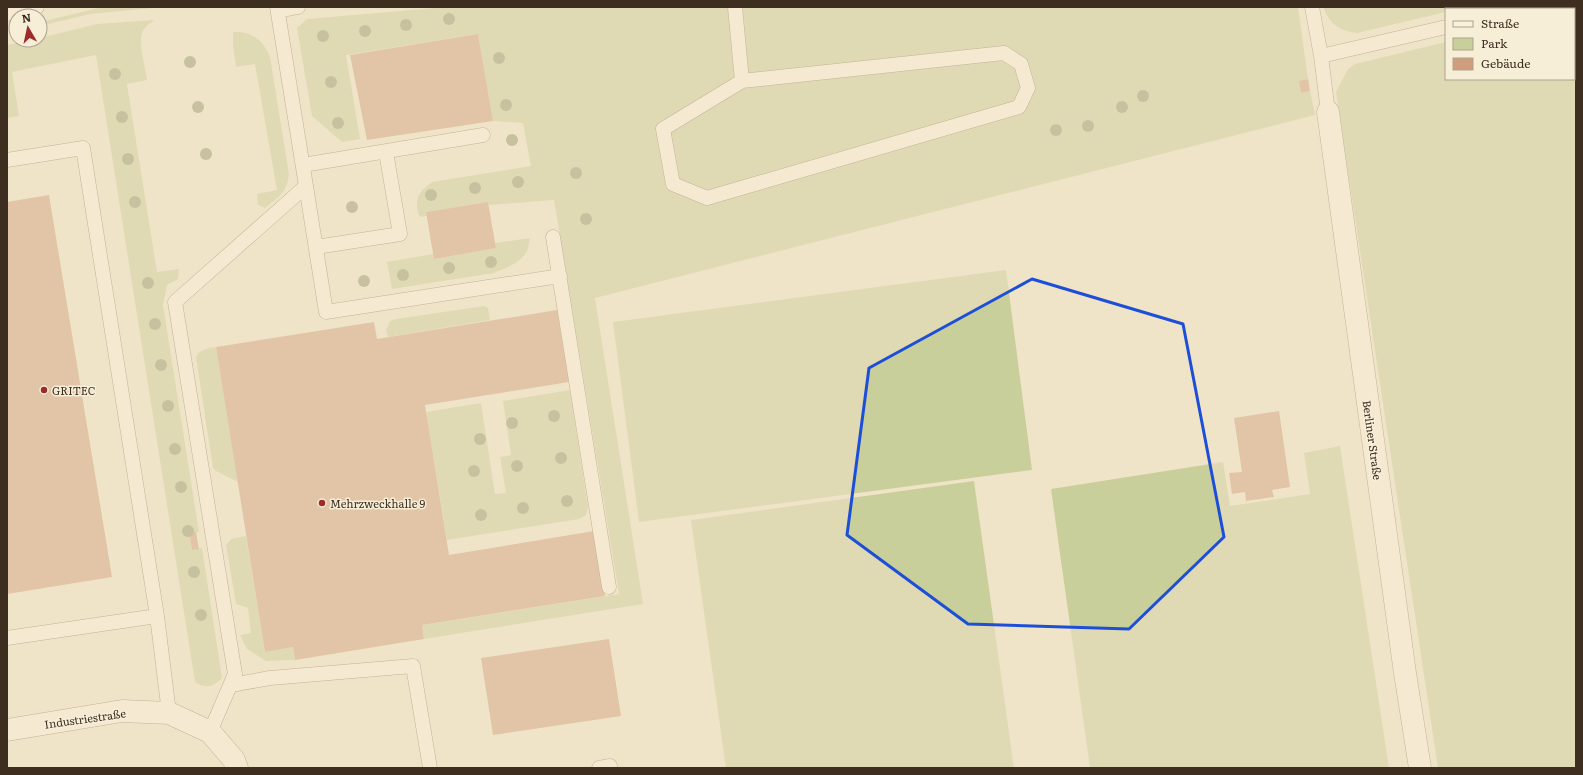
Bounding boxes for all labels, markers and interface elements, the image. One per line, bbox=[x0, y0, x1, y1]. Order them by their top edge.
north arrow bbox=[8, 8, 48, 48]
legend bbox=[1445, 8, 1575, 80]
text: N bbox=[20, 9, 32, 26]
text: Straße bbox=[1481, 14, 1519, 32]
text: Park bbox=[1481, 34, 1508, 52]
text: Gebäude bbox=[1481, 54, 1530, 72]
place label: GRITEC bbox=[52, 382, 96, 398]
marker: GRITEC bbox=[39, 385, 49, 395]
street label: Berliner Straße bbox=[1359, 399, 1387, 481]
place label: Mehrzweckhalle 9 bbox=[330, 495, 426, 511]
marker: Mehrzweckhalle 9 bbox=[317, 498, 327, 508]
street label: Industriestraße bbox=[43, 704, 127, 732]

